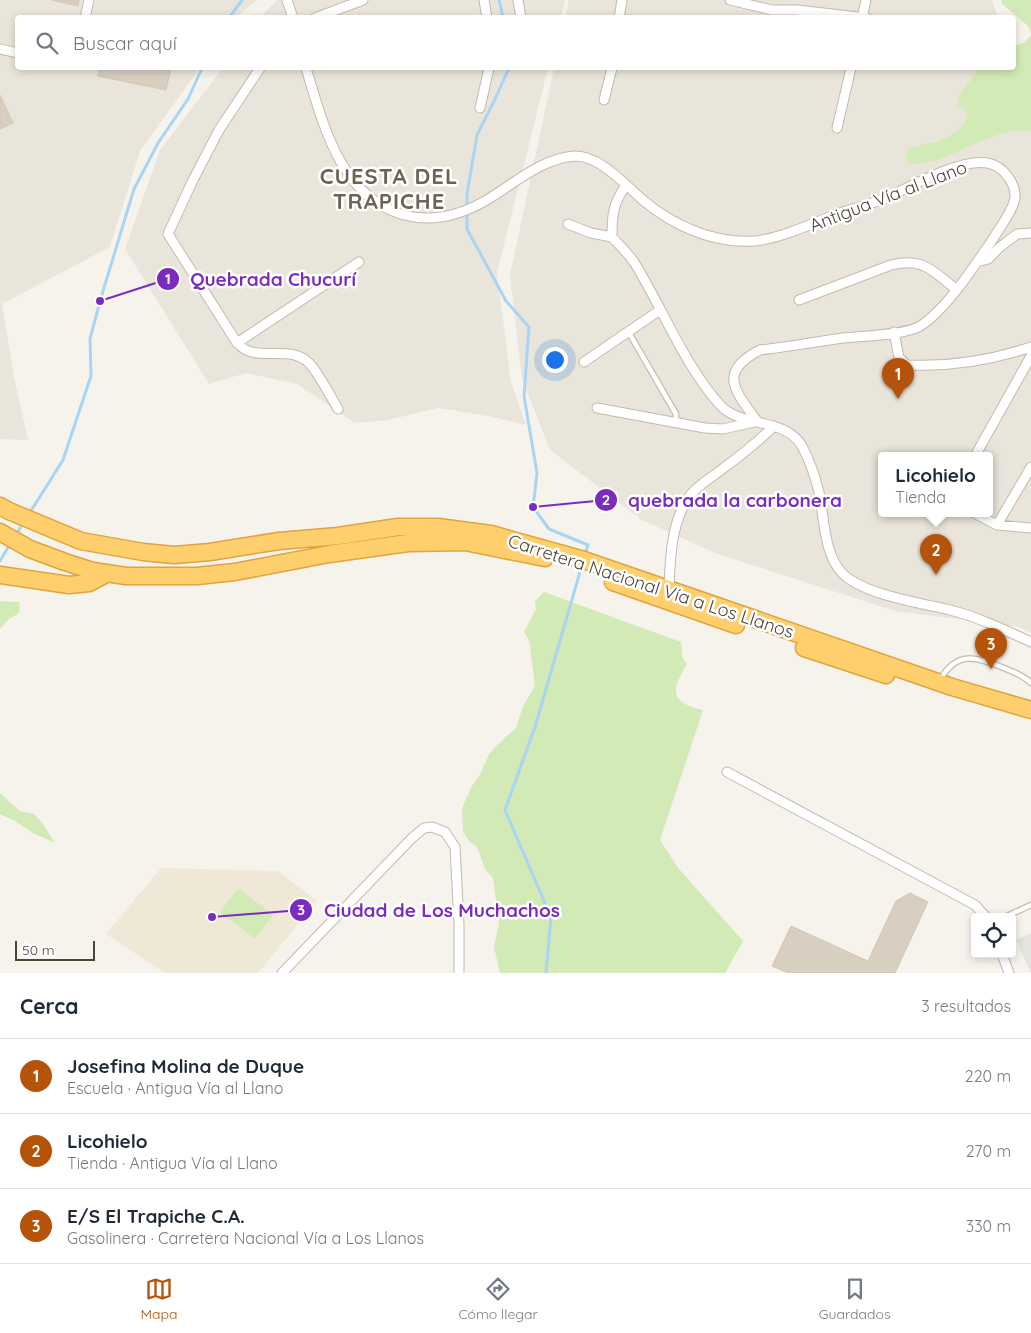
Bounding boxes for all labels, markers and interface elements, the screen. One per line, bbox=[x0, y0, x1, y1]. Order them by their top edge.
search box bbox=[15, 15, 1016, 70]
icon: search bbox=[33, 29, 61, 57]
text: Buscar aquí bbox=[73, 31, 177, 55]
street label: Antigua Vía al Llano bbox=[806, 155, 970, 237]
district label: CUESTA DEL TRAPICHE bbox=[320, 162, 458, 215]
callout: Quebrada Chucurí bbox=[156, 262, 366, 296]
text: Quebrada Chucurí bbox=[190, 267, 357, 291]
text: 1 bbox=[165, 269, 171, 288]
your location bbox=[542, 347, 568, 373]
pin: 1 bbox=[882, 358, 914, 399]
popup bbox=[878, 452, 993, 517]
text: Licohielo bbox=[895, 463, 976, 487]
callout: quebrada la carbonera bbox=[593, 483, 852, 517]
text: Tienda bbox=[895, 487, 946, 507]
text: quebrada la carbonera bbox=[628, 488, 842, 512]
text: 2 bbox=[602, 490, 610, 509]
street label: Carretera Nacional Vía a Los Llanos bbox=[505, 529, 797, 643]
pin: 2 bbox=[920, 534, 952, 575]
pin: 3 bbox=[975, 628, 1007, 669]
callout: Ciudad de Los Muchachos bbox=[289, 893, 569, 927]
text: Ciudad de Los Muchachos bbox=[324, 898, 560, 922]
text: 3 bbox=[297, 900, 305, 919]
map controls bbox=[971, 913, 1016, 958]
button: locate bbox=[971, 913, 1016, 958]
scale bar bbox=[15, 938, 95, 961]
text: 50 m bbox=[22, 941, 55, 959]
text: Cerca bbox=[20, 993, 78, 1019]
text: 3 resultados bbox=[921, 996, 1011, 1016]
text: Josefina Molina de Duque bbox=[67, 1054, 304, 1078]
text: 1 bbox=[33, 1066, 39, 1086]
text: 220 m bbox=[965, 1066, 1011, 1086]
text: Escuela · Antigua Vía al Llano bbox=[67, 1078, 283, 1098]
text: Licohielo bbox=[67, 1129, 148, 1153]
text: 2 bbox=[31, 1141, 41, 1161]
text: 270 m bbox=[966, 1141, 1011, 1161]
text: Tienda · Antigua Vía al Llano bbox=[67, 1153, 278, 1173]
text: E/S El Trapiche C.A. bbox=[67, 1204, 245, 1228]
text: 3 bbox=[32, 1216, 40, 1236]
text: 330 m bbox=[966, 1216, 1011, 1236]
text: Gasolinera · Carretera Nacional Vía a Los Llanos bbox=[67, 1228, 424, 1248]
tab: Mapa bbox=[140, 1275, 178, 1323]
tab: Cómo llegar bbox=[458, 1275, 538, 1323]
tab: Guardados bbox=[819, 1275, 890, 1323]

